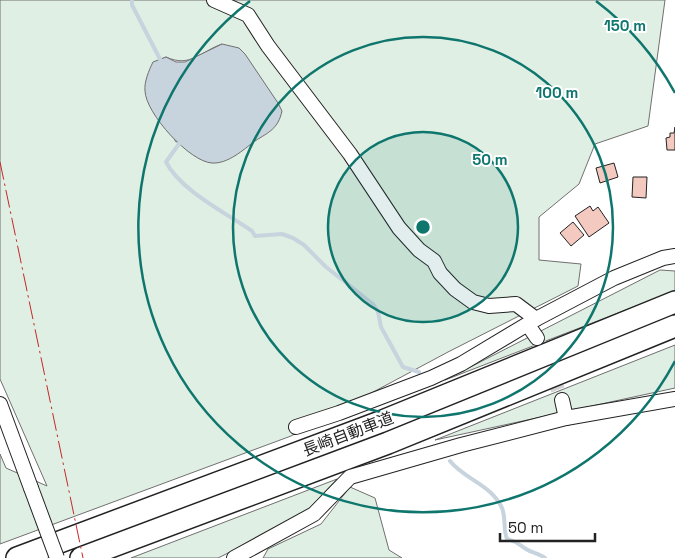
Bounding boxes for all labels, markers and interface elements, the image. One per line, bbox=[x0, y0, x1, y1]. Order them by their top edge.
text: 150 m bbox=[604, 16, 646, 35]
text: 100 m bbox=[536, 83, 578, 102]
text: 50 m bbox=[472, 150, 508, 169]
centre of rings bbox=[414, 218, 432, 236]
street label: 長崎自動車道 bbox=[299, 407, 397, 461]
scale bar bbox=[500, 510, 595, 542]
text: 50 m bbox=[508, 518, 543, 537]

